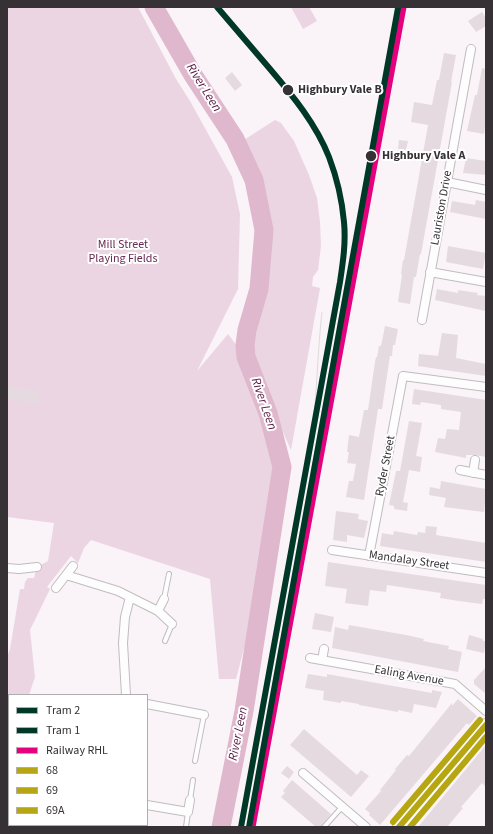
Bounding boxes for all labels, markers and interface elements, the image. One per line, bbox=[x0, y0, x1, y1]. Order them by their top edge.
water label: River Leen bbox=[182, 61, 224, 115]
marker: Highbury Vale B bbox=[281, 83, 295, 97]
place label: Highbury Vale B bbox=[298, 83, 382, 97]
marker: Highbury Vale A bbox=[364, 149, 378, 163]
place label: Highbury Vale A bbox=[382, 149, 465, 163]
street label: Lauriston Drive bbox=[428, 169, 456, 247]
park label: Mill Street Playing Fields bbox=[88, 238, 158, 266]
water label: River Leen bbox=[247, 376, 279, 432]
street label: Ryder Street bbox=[373, 434, 399, 498]
street label: Mandalay Street bbox=[368, 548, 450, 574]
street label: Ealing Avenue bbox=[373, 663, 445, 689]
legend bbox=[8, 694, 148, 826]
text: Tram 2 bbox=[46, 702, 80, 719]
water label: River Leen bbox=[226, 706, 252, 762]
text: Tram 1 bbox=[46, 722, 80, 739]
text: Railway RHL bbox=[46, 742, 108, 759]
text: 68 bbox=[46, 762, 58, 779]
text: 69 bbox=[46, 782, 58, 799]
text: 69A bbox=[46, 802, 64, 819]

